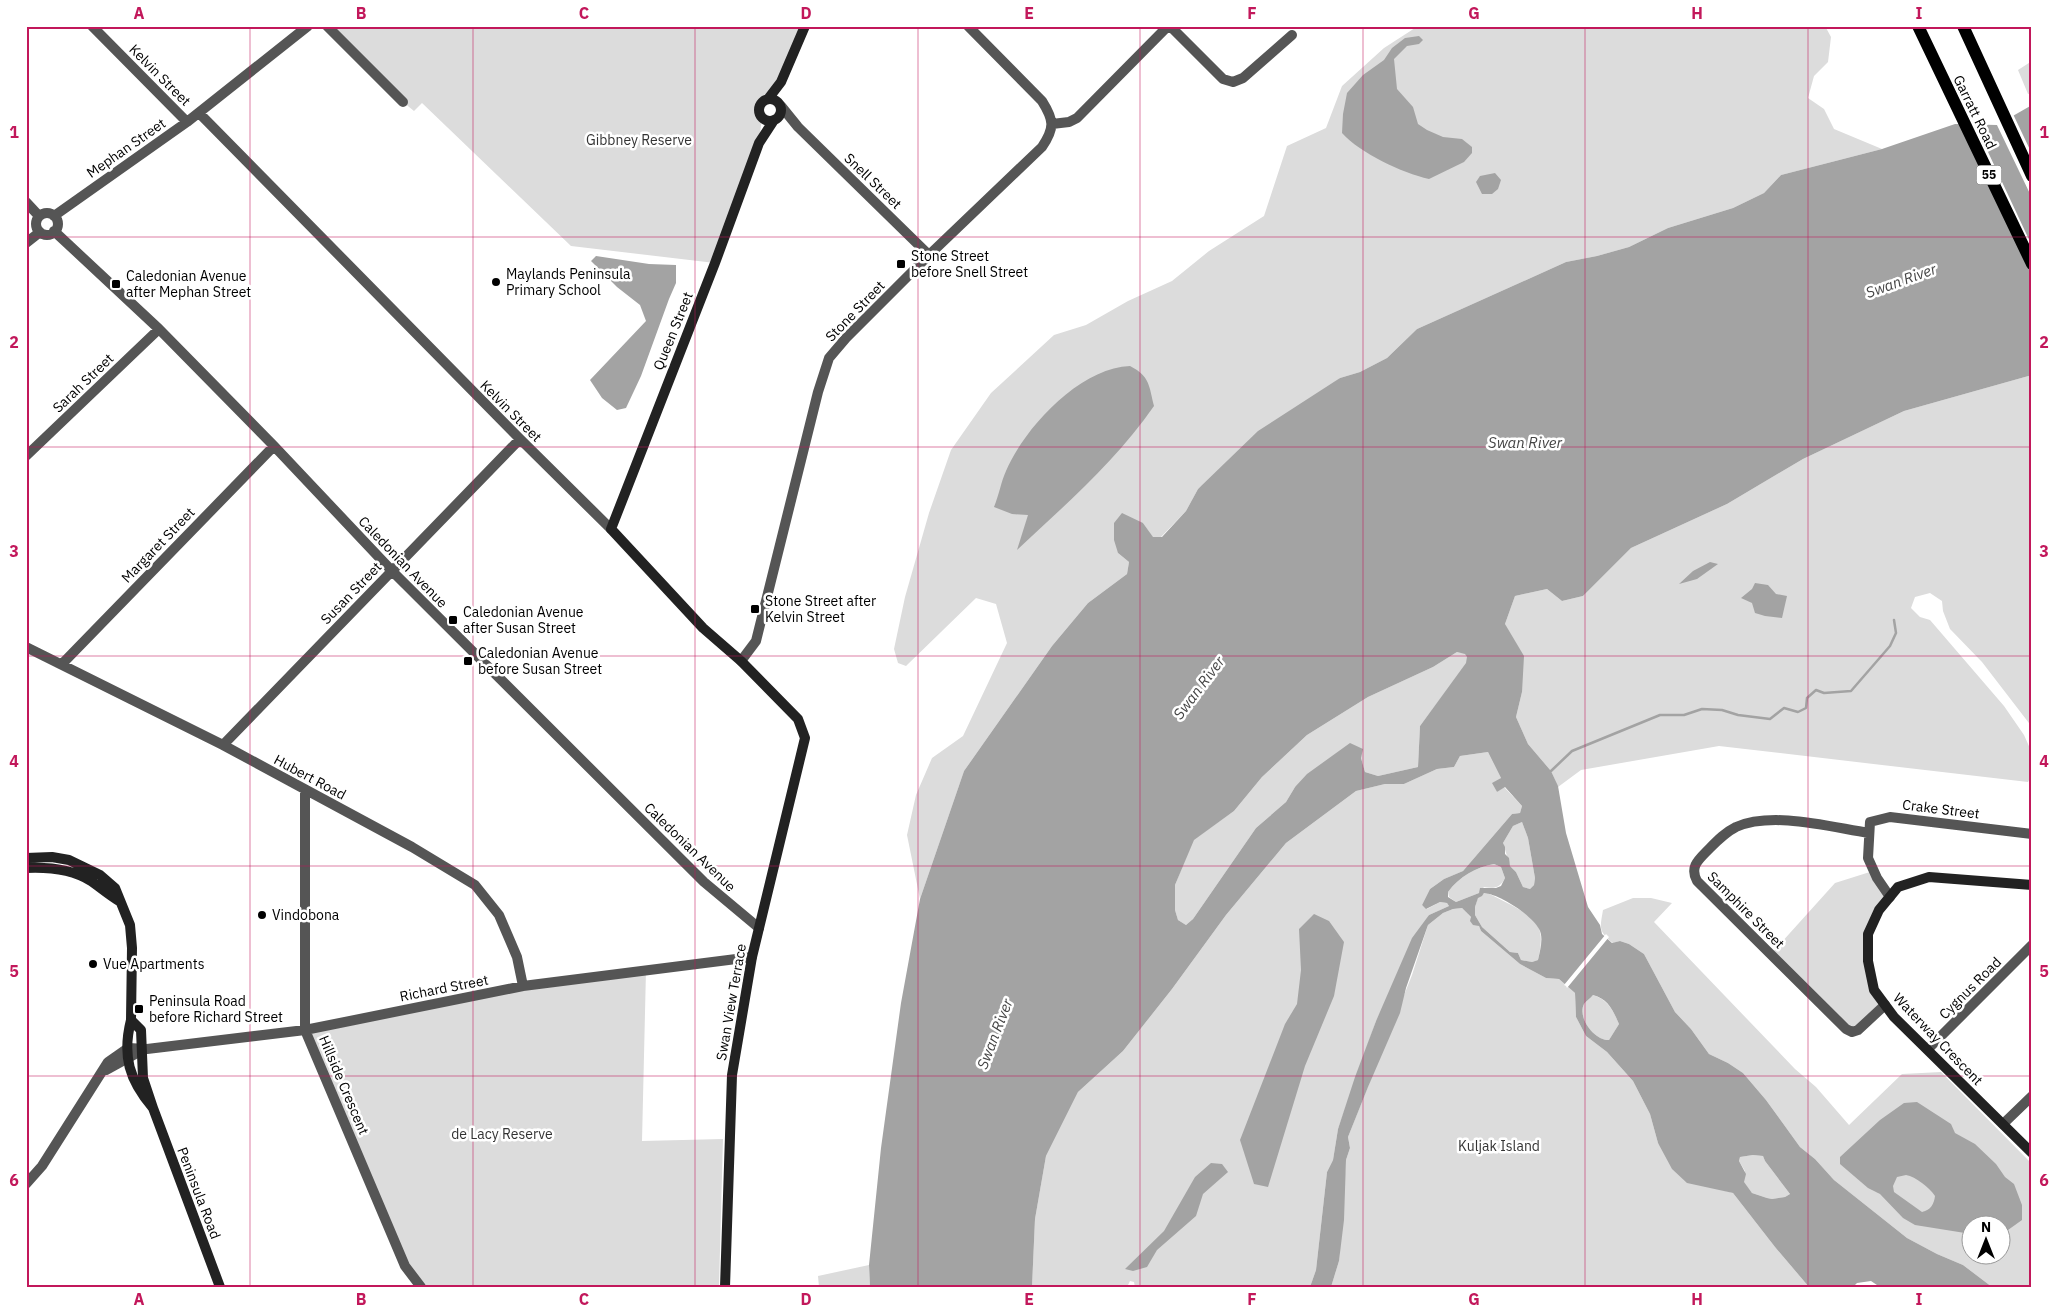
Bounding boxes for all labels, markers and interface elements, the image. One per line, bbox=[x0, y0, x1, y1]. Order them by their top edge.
text: A bbox=[134, 3, 145, 23]
text: B bbox=[356, 3, 367, 23]
text: C bbox=[579, 3, 589, 23]
text: D bbox=[800, 3, 812, 23]
text: E bbox=[1024, 3, 1034, 23]
text: F bbox=[1247, 3, 1257, 23]
text: G bbox=[1468, 3, 1480, 23]
text: H bbox=[1691, 3, 1703, 23]
text: I bbox=[1916, 3, 1923, 23]
street label: Kelvin Street bbox=[125, 40, 195, 110]
street label: Garratt Road bbox=[1949, 72, 2001, 152]
street label: Mephan Street bbox=[83, 114, 169, 182]
text: 1 bbox=[9, 122, 19, 142]
text: 1 bbox=[2039, 122, 2049, 142]
park label: Gibbney Reserve bbox=[586, 131, 692, 149]
street label: Snell Street bbox=[840, 149, 906, 213]
road number: 55 bbox=[1976, 166, 2002, 184]
place label: Stone Street before Snell Street bbox=[911, 247, 1028, 281]
marker: Stone Street before Snell Street bbox=[895, 258, 907, 270]
water label: Swan River bbox=[1863, 259, 1939, 302]
place label: Maylands Peninsula Primary School bbox=[506, 265, 631, 299]
place label: Caledonian Avenue after Mephan Street bbox=[126, 267, 251, 301]
marker: Maylands Peninsula Primary School bbox=[490, 276, 502, 288]
street label: Stone Street bbox=[821, 277, 889, 345]
marker: Caledonian Avenue after Mephan Street bbox=[110, 278, 122, 290]
street label: Queen Street bbox=[649, 289, 697, 373]
text: 2 bbox=[9, 332, 19, 352]
text: 2 bbox=[2039, 332, 2049, 352]
street label: Sarah Street bbox=[49, 349, 117, 417]
street label: Kelvin Street bbox=[476, 376, 546, 446]
water label: Swan River bbox=[1488, 433, 1562, 452]
street label: Margaret Street bbox=[118, 503, 199, 586]
street label: Caledonian Avenue bbox=[355, 512, 452, 612]
text: 3 bbox=[9, 541, 19, 561]
text: 3 bbox=[2039, 541, 2049, 561]
street label: Susan Street bbox=[317, 558, 385, 628]
place label: Stone Street after Kelvin Street bbox=[765, 592, 876, 626]
place label: Caledonian Avenue after Susan Street bbox=[463, 603, 584, 637]
marker: Stone Street after Kelvin Street bbox=[749, 603, 761, 615]
marker: Caledonian Avenue after Susan Street bbox=[447, 614, 459, 626]
place label: Caledonian Avenue before Susan Street bbox=[478, 644, 602, 678]
water label: Swan River bbox=[1169, 652, 1229, 723]
marker: Caledonian Avenue before Susan Street bbox=[462, 655, 474, 667]
street label: Hubert Road bbox=[271, 750, 349, 804]
text: 4 bbox=[9, 751, 19, 771]
text: 4 bbox=[2039, 751, 2049, 771]
street label: Crake Street bbox=[1901, 795, 1981, 823]
street label: Caledonian Avenue bbox=[640, 799, 740, 896]
street label: Samphire Street bbox=[1704, 868, 1788, 952]
place label: Vindobona bbox=[272, 906, 340, 924]
marker: Vindobona bbox=[256, 909, 268, 921]
street label: Swan View Terrace bbox=[712, 942, 750, 1062]
street label: Cygnus Road bbox=[1935, 953, 2005, 1023]
place label: Vue Apartments bbox=[103, 955, 205, 973]
marker: Vue Apartments bbox=[87, 958, 99, 970]
text: 5 bbox=[9, 961, 19, 981]
text: 5 bbox=[2039, 961, 2049, 981]
street label: Richard Street bbox=[398, 971, 490, 1005]
street label: Waterway Crescent bbox=[1889, 989, 1987, 1089]
place label: Peninsula Road before Richard Street bbox=[149, 992, 283, 1026]
water label: Swan River bbox=[972, 995, 1017, 1072]
marker: Peninsula Road before Richard Street bbox=[133, 1003, 145, 1015]
street label: Hillside Crescent bbox=[315, 1033, 373, 1137]
park label: de Lacy Reserve bbox=[451, 1125, 553, 1143]
park label: Kuljak Island bbox=[1458, 1137, 1540, 1155]
street label: Peninsula Road bbox=[173, 1145, 225, 1241]
text: 6 bbox=[9, 1170, 19, 1190]
text: 6 bbox=[2039, 1170, 2049, 1190]
north arrow bbox=[1960, 1216, 2010, 1266]
text: N bbox=[1981, 1218, 1991, 1236]
text: A bbox=[134, 1289, 145, 1309]
text: B bbox=[356, 1289, 367, 1309]
text: C bbox=[579, 1289, 589, 1309]
text: D bbox=[800, 1289, 812, 1309]
text: E bbox=[1024, 1289, 1034, 1309]
text: F bbox=[1247, 1289, 1257, 1309]
text: G bbox=[1468, 1289, 1480, 1309]
text: H bbox=[1691, 1289, 1703, 1309]
text: I bbox=[1916, 1289, 1923, 1309]

